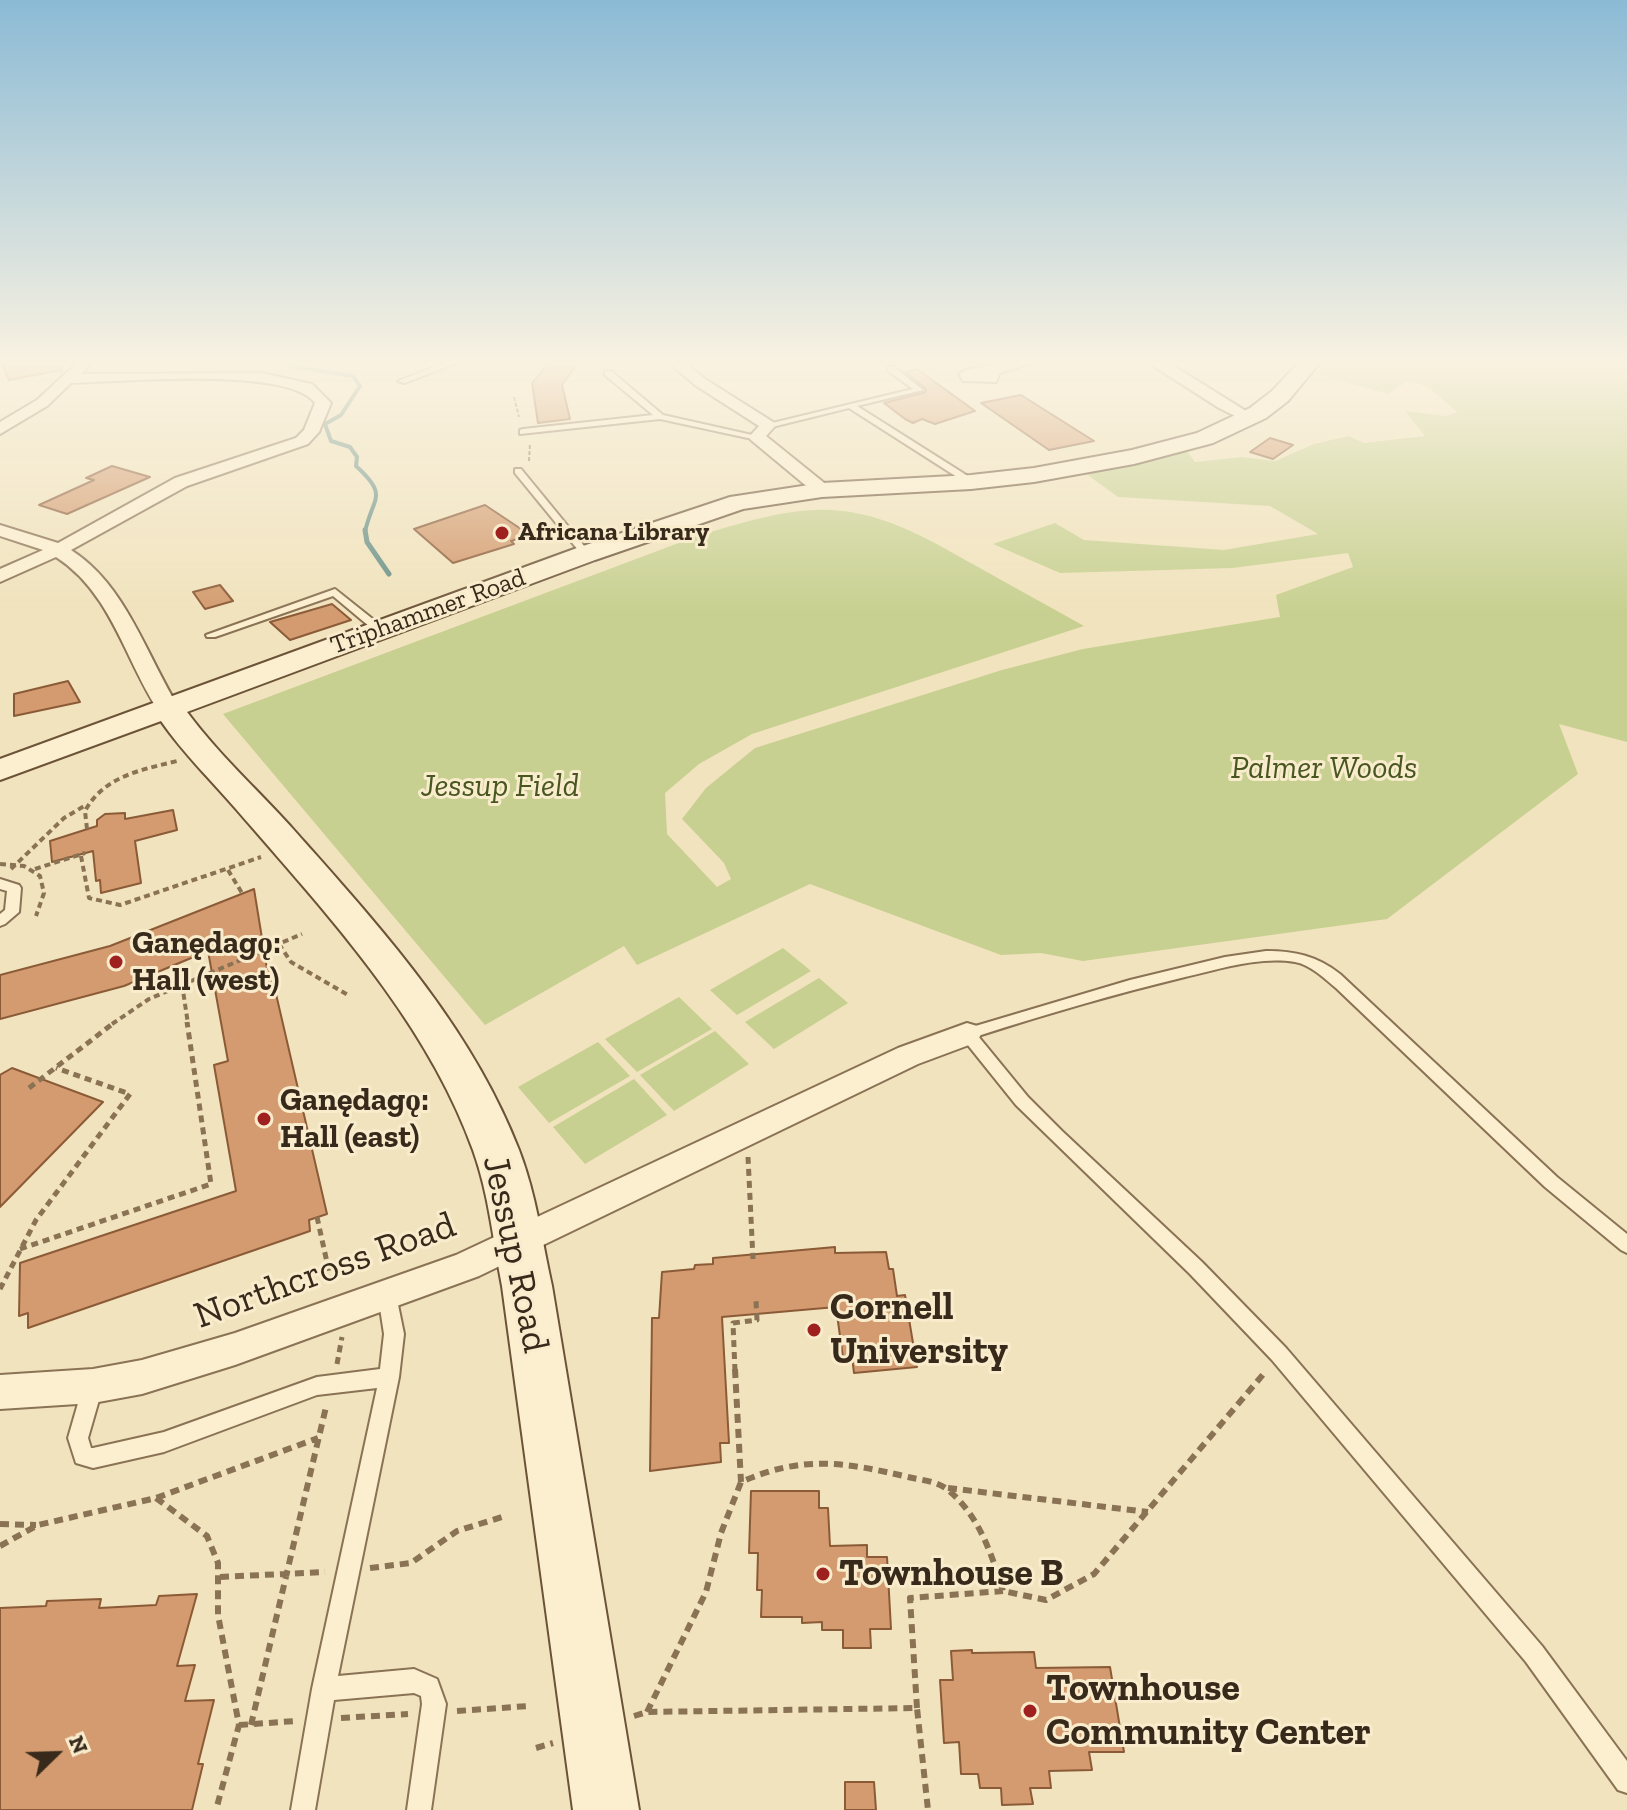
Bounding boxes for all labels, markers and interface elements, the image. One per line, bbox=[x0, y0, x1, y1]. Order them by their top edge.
place label: Africana Library bbox=[518, 517, 709, 549]
marker: Africana Library bbox=[493, 524, 511, 542]
street label: Triphammer Road bbox=[326, 562, 530, 662]
park label: Palmer Woods bbox=[1231, 750, 1417, 788]
park label: Jessup Field bbox=[421, 768, 579, 806]
place label: Ganędagǫ: Hall (west) bbox=[132, 925, 281, 1000]
marker: Ganędagǫ: Hall (west) bbox=[107, 953, 125, 971]
place label: Ganędagǫ: Hall (east) bbox=[280, 1082, 429, 1157]
marker: Ganędagǫ: Hall (east) bbox=[255, 1110, 273, 1128]
street label: Jessup Road bbox=[472, 1151, 558, 1357]
street label: Northcross Road bbox=[188, 1203, 462, 1339]
place label: Cornell University bbox=[830, 1285, 1008, 1374]
marker: Cornell University bbox=[805, 1321, 823, 1339]
place label: Townhouse B bbox=[839, 1551, 1064, 1597]
marker: Townhouse B bbox=[814, 1565, 832, 1583]
place label: Townhouse Community Center bbox=[1046, 1666, 1371, 1756]
marker: Townhouse Community Center bbox=[1021, 1702, 1039, 1720]
north arrow bbox=[16, 1714, 96, 1794]
text: N bbox=[63, 1731, 94, 1757]

